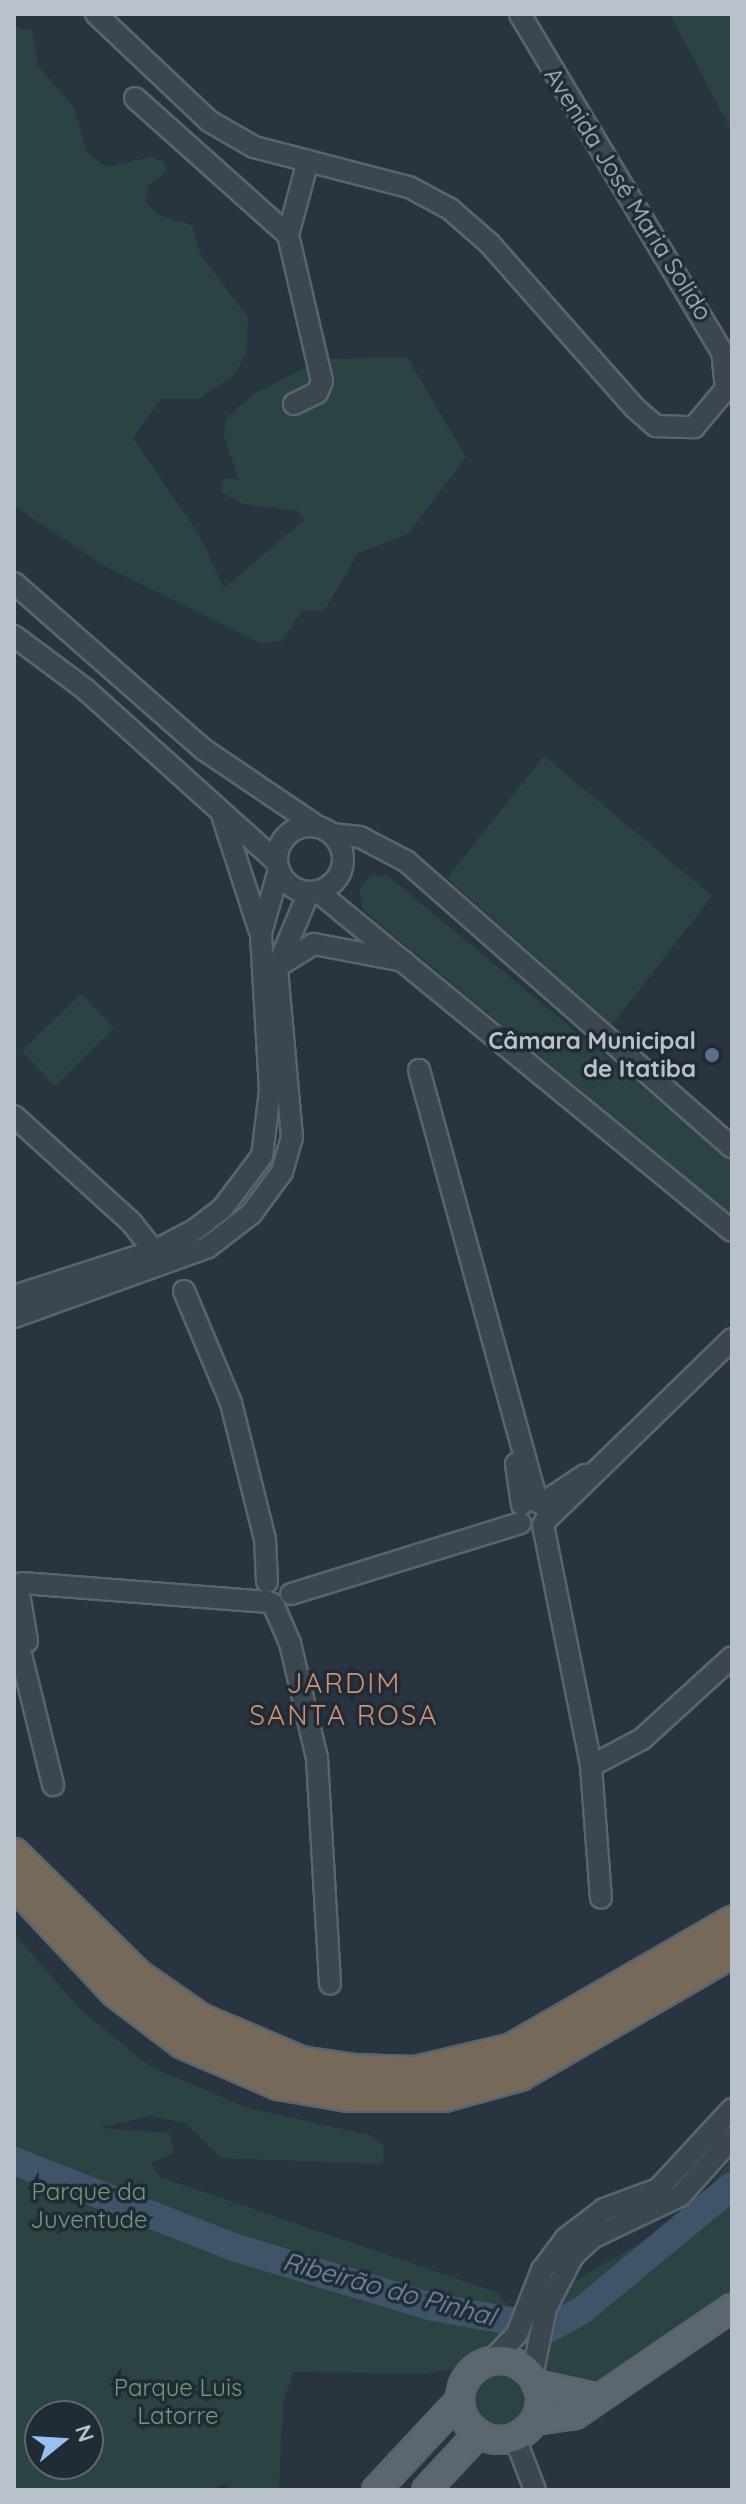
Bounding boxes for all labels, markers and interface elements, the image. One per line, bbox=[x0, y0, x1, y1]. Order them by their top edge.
street label: Avenida José Maria Solido bbox=[538, 62, 718, 326]
place label: Câmara Municipal de Itatiba bbox=[488, 1027, 696, 1083]
marker: Câmara Municipal de Itatiba bbox=[703, 1046, 721, 1064]
district label: JARDIM SANTA ROSA bbox=[249, 1666, 439, 1732]
park label: Parque da Juventude bbox=[30, 2178, 148, 2234]
water label: Ribeirão do Pinhal bbox=[279, 2246, 499, 2332]
park label: Parque Luis Latorre bbox=[114, 2374, 242, 2430]
north arrow bbox=[24, 2400, 104, 2480]
text: N bbox=[69, 2421, 101, 2445]

